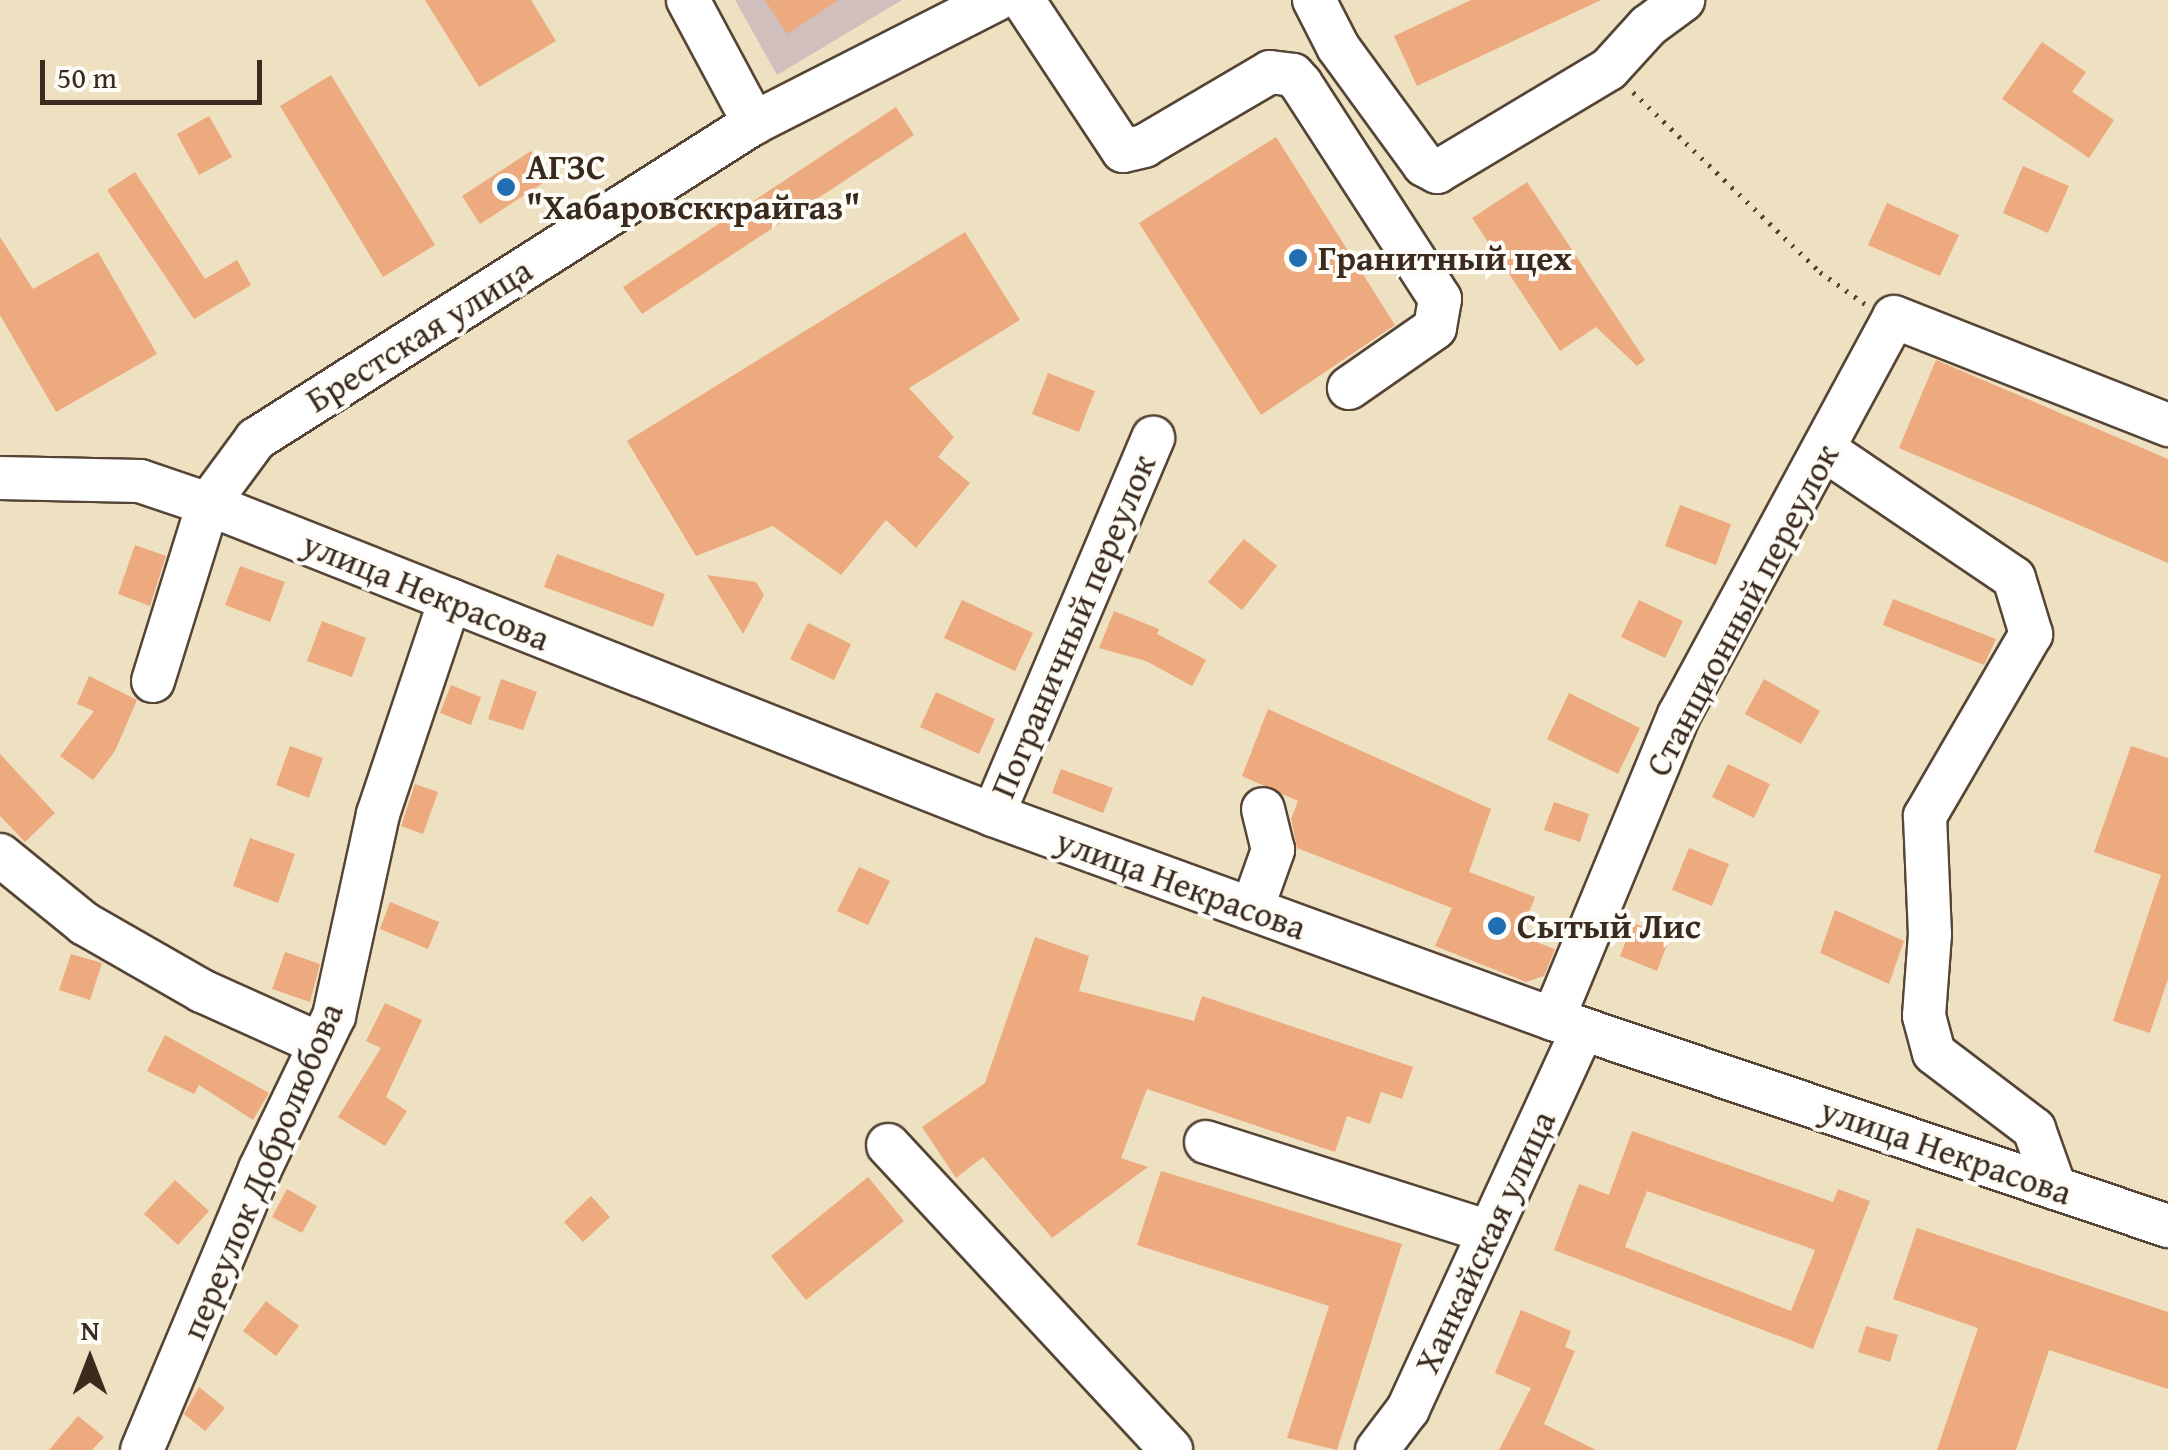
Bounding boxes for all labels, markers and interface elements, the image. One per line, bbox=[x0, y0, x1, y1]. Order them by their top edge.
scale bar bbox=[45, 40, 268, 102]
text: 50 m bbox=[57, 55, 117, 99]
place label: АГЗС "Хабаровсккрайгаз" bbox=[526, 146, 860, 228]
marker: АГЗС "Хабаровсккрайгаз" bbox=[495, 176, 517, 198]
place label: Гранитный цех bbox=[1318, 237, 1572, 279]
marker: Гранитный цех bbox=[1287, 247, 1309, 269]
street label: Брестская улица bbox=[298, 249, 540, 421]
street label: Станционный переулок bbox=[1637, 437, 1847, 783]
street label: Пограничный переулок bbox=[982, 448, 1164, 804]
street label: улица Некрасова bbox=[296, 522, 556, 660]
street label: улица Некрасова bbox=[1050, 819, 1312, 949]
place label: Сытый Лис bbox=[1517, 905, 1701, 947]
marker: Сытый Лис bbox=[1486, 915, 1508, 937]
street label: переулок Добролюбова bbox=[172, 996, 352, 1346]
street label: улица Некрасова bbox=[1815, 1088, 2077, 1214]
street label: Ханкайская улица bbox=[1406, 1104, 1564, 1380]
text: N bbox=[81, 1309, 99, 1350]
north arrow bbox=[40, 1310, 140, 1410]

